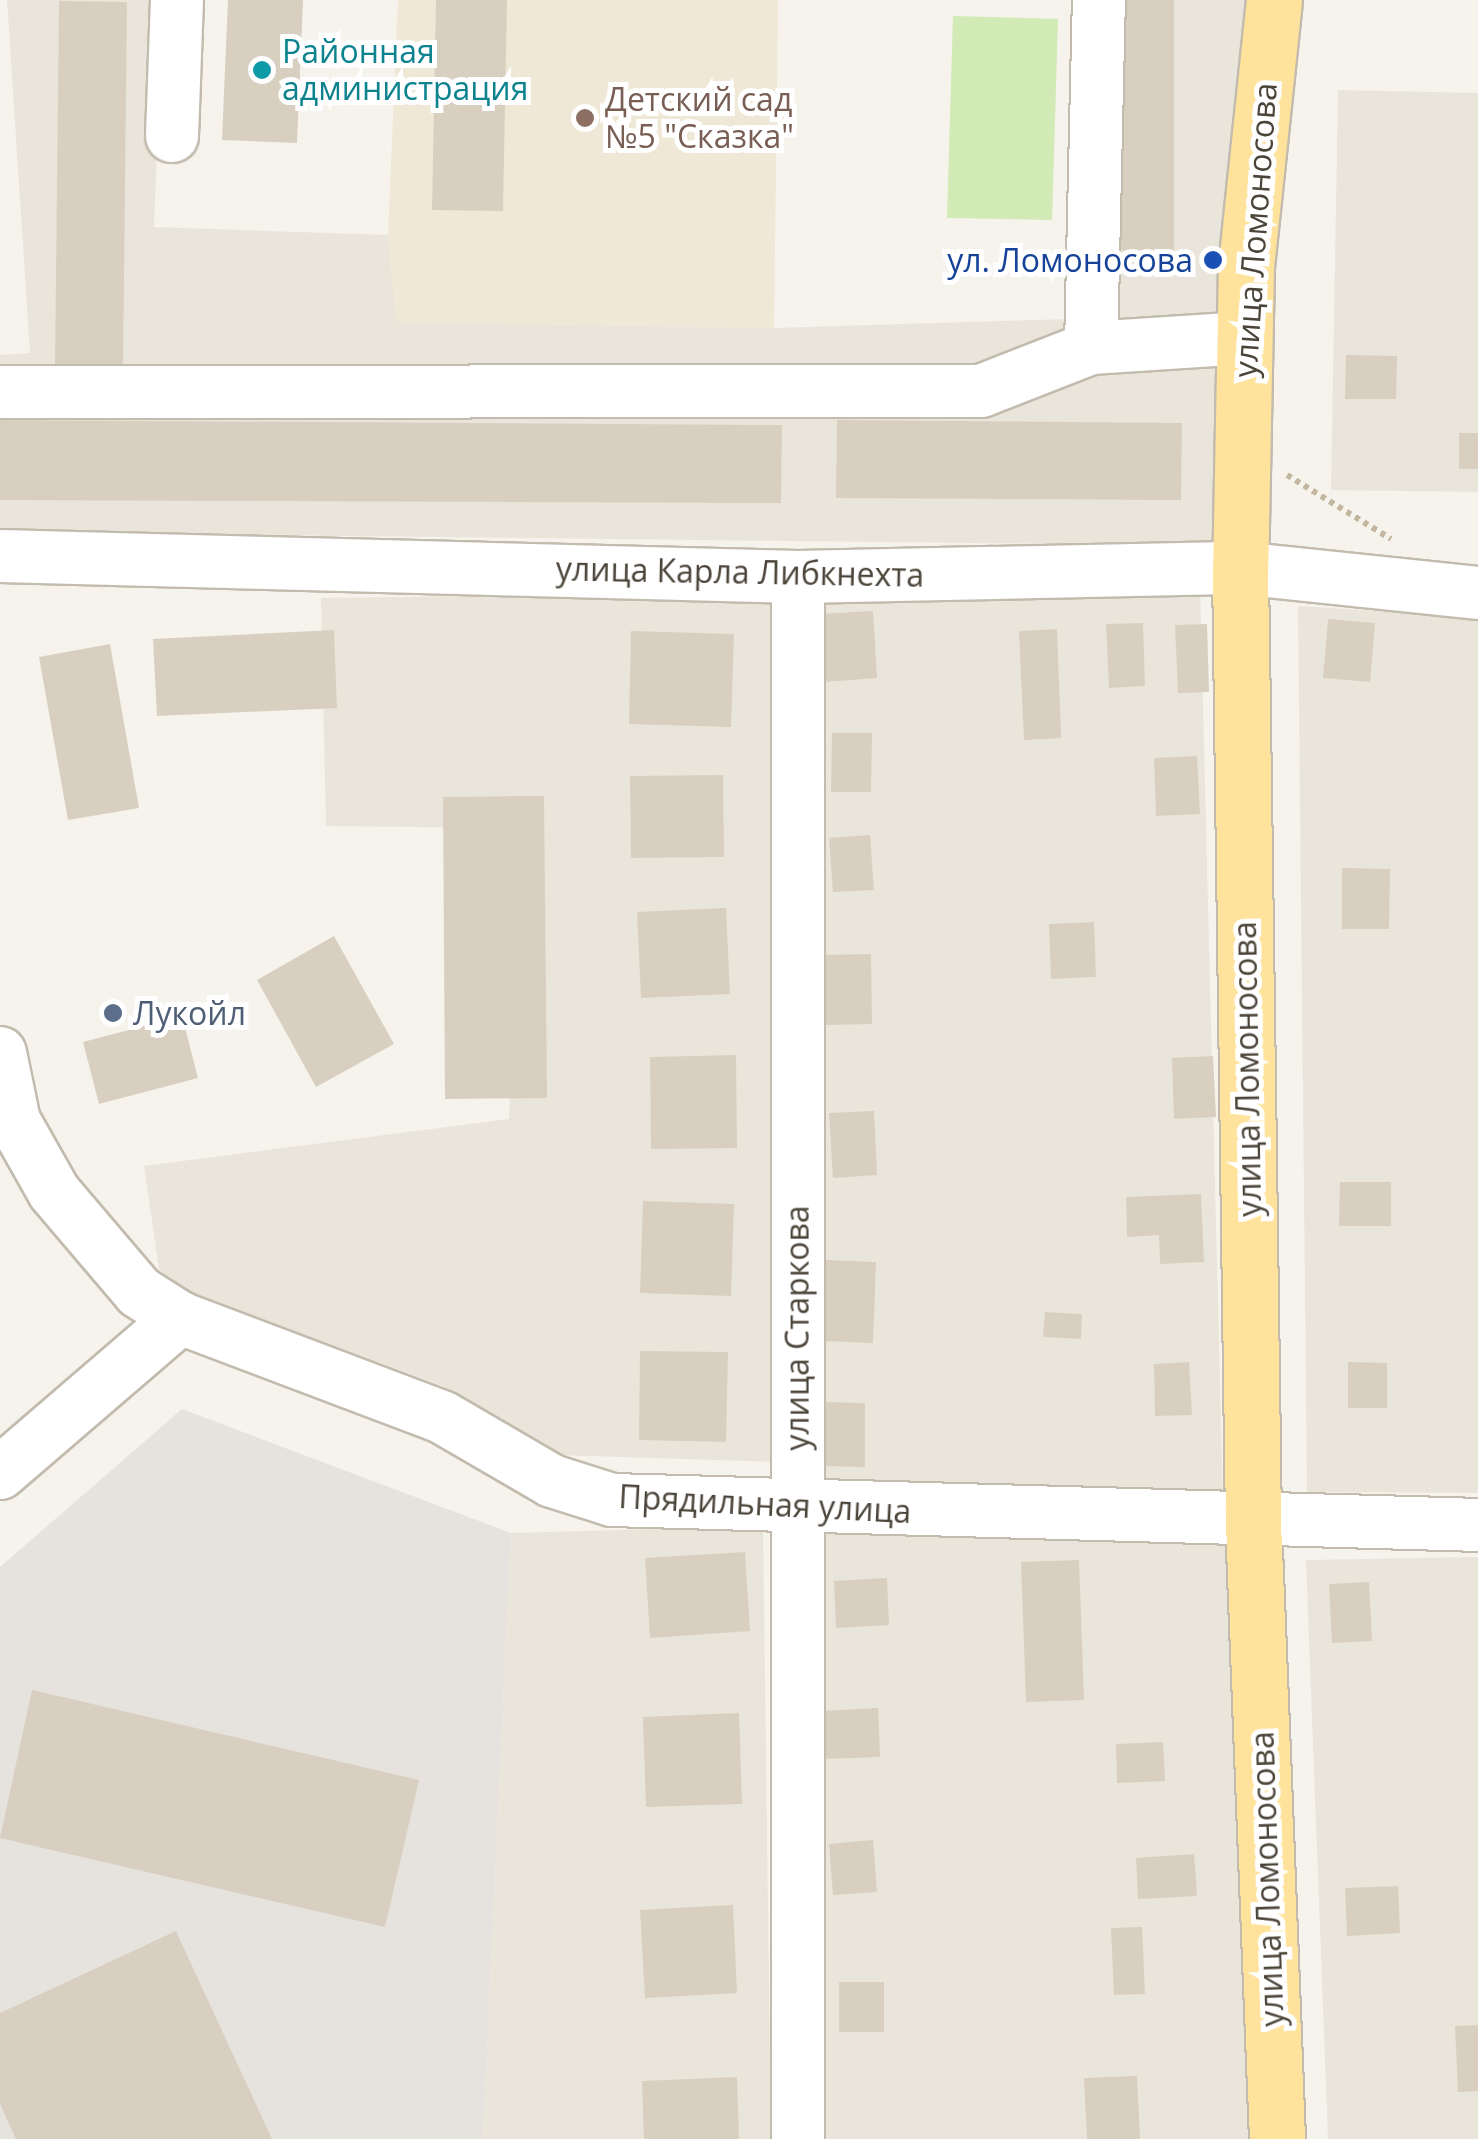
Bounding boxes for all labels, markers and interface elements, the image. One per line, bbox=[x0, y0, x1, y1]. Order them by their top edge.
place label: Районная администрация bbox=[282, 33, 528, 108]
marker: Районная администрация bbox=[251, 59, 273, 81]
place label: Детский сад №5 "Сказка" bbox=[605, 81, 794, 156]
street label: улица Ломоносова bbox=[1226, 81, 1284, 379]
marker: Детский сад №5 "Сказка" bbox=[574, 107, 596, 129]
place label: ул. Ломоносова bbox=[947, 241, 1193, 279]
marker: ул. Ломоносова bbox=[1202, 249, 1224, 271]
street label: улица Карла Либкнехта bbox=[556, 550, 924, 594]
street label: улица Ломоносова bbox=[1225, 921, 1269, 1217]
place label: Лукойл bbox=[133, 994, 246, 1032]
marker: Лукойл bbox=[102, 1002, 124, 1024]
street label: улица Старкова bbox=[778, 1205, 816, 1451]
street label: Прядильная улица bbox=[618, 1477, 912, 1531]
street label: улица Ломоносова bbox=[1243, 1731, 1291, 2027]

